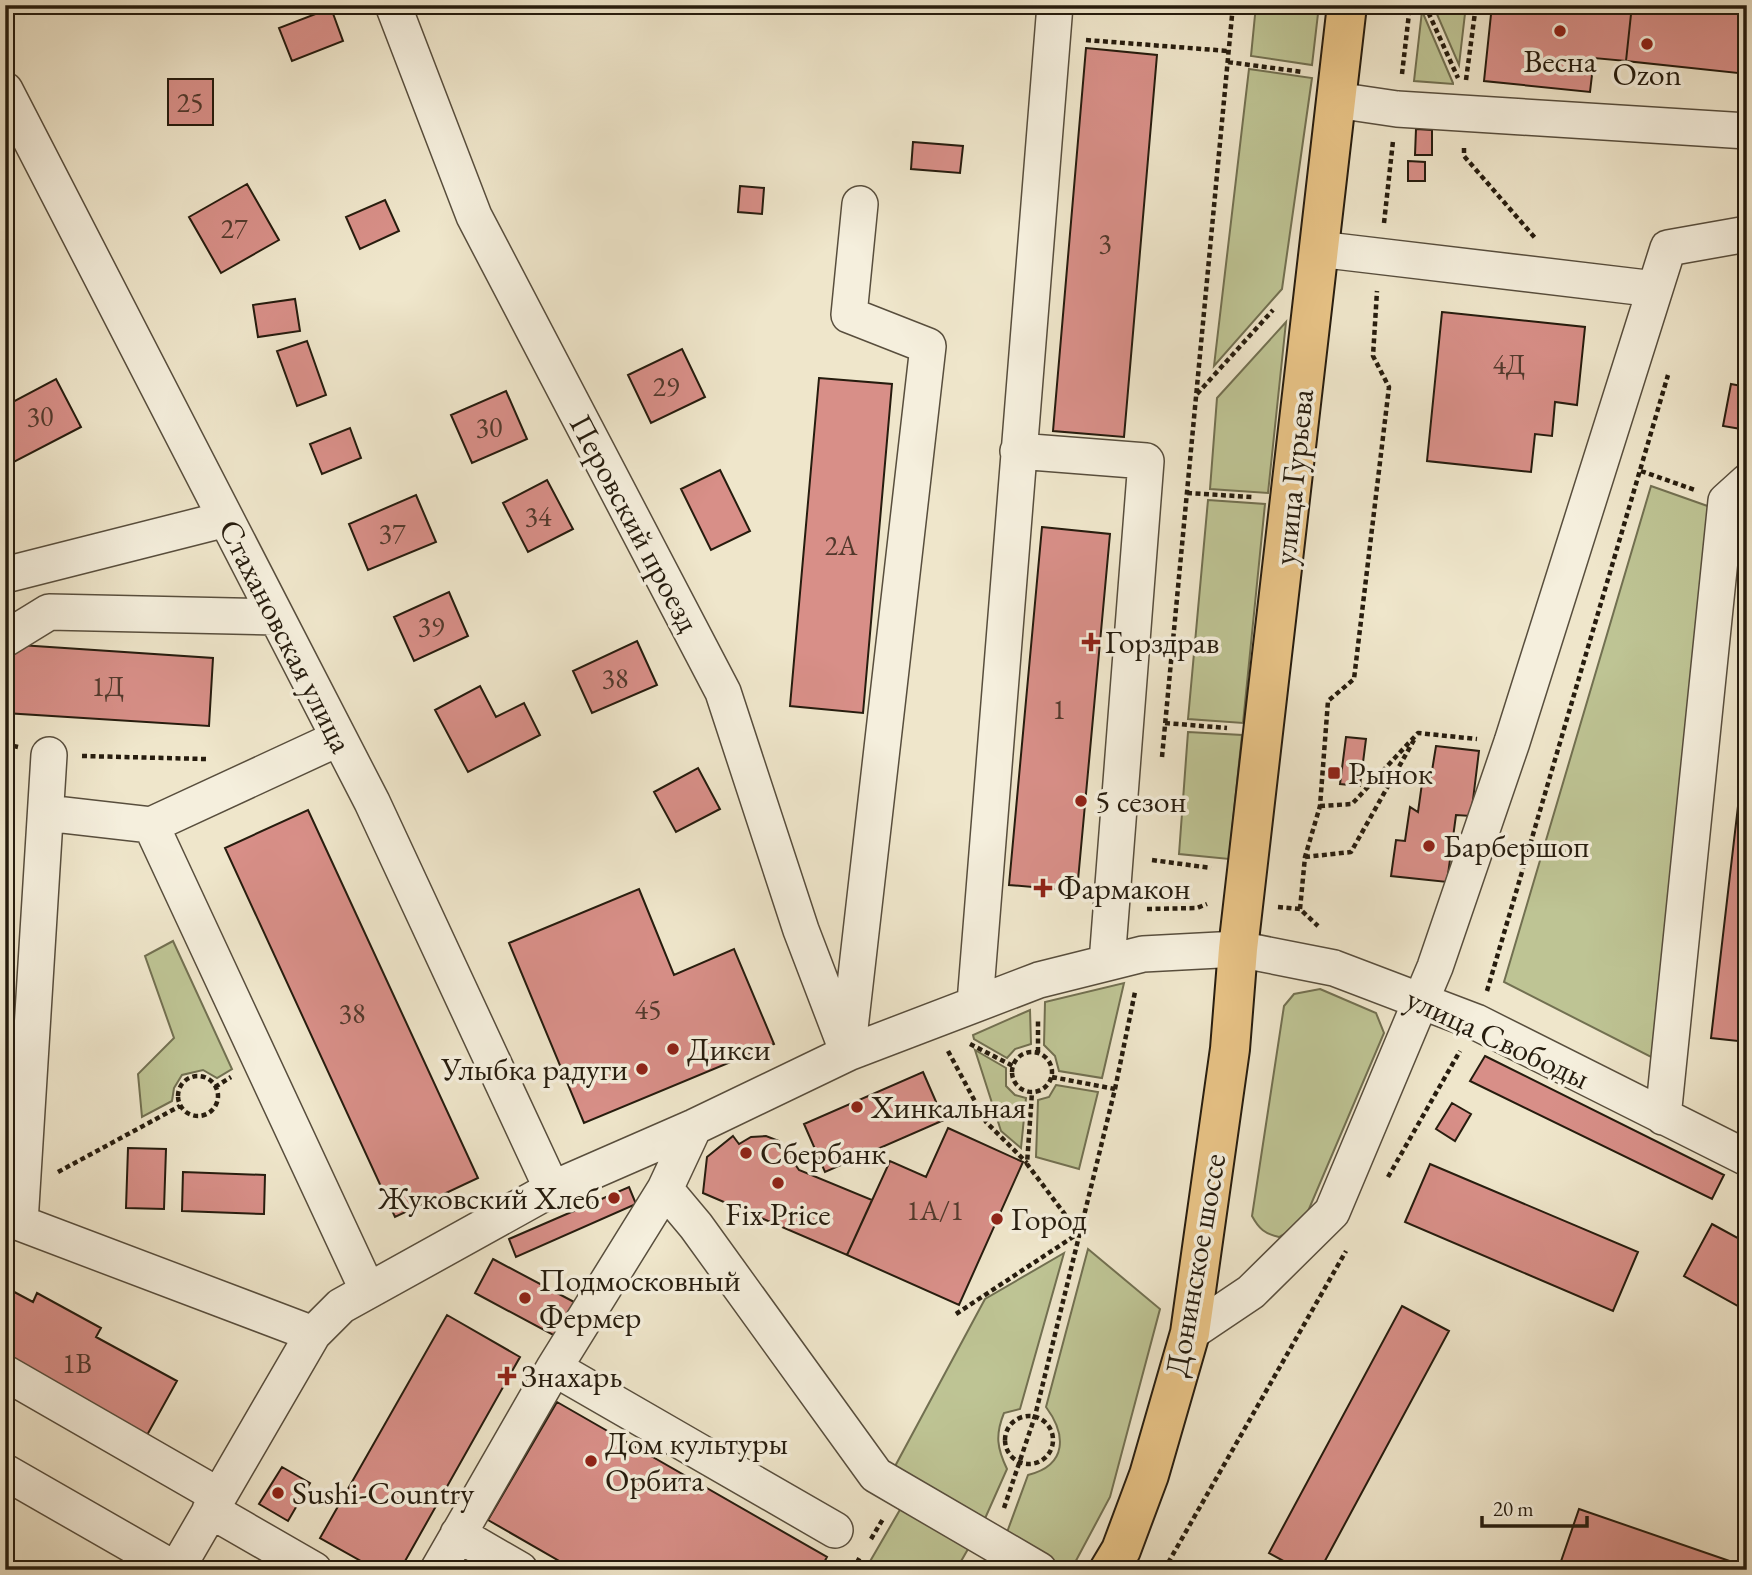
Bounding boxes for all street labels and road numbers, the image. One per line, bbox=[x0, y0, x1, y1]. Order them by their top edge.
street label: улица Гурьева bbox=[1263, 387, 1323, 567]
street label: Перовский проезд bbox=[560, 407, 710, 639]
street label: Стахановская улица bbox=[209, 512, 363, 760]
street label: улица Свободы bbox=[1400, 977, 1596, 1099]
street label: Донинское шоссе bbox=[1155, 1150, 1235, 1380]

